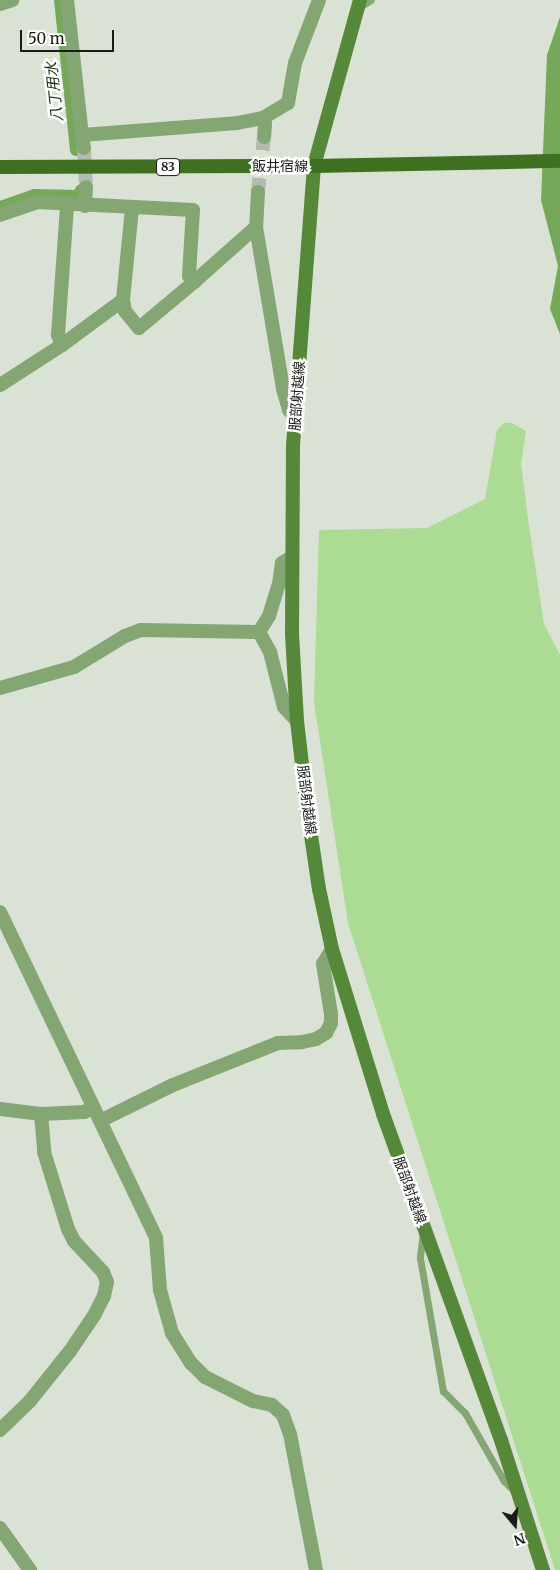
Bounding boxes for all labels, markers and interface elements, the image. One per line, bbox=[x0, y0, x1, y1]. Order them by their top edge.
scale bar bbox=[22, 20, 116, 52]
text: 50 m bbox=[28, 29, 65, 48]
water label: 八丁用水 bbox=[42, 61, 66, 123]
road number: 83 bbox=[156, 158, 180, 176]
street label: 飯井宿線 bbox=[252, 158, 308, 174]
street label: 服部射越線 bbox=[286, 360, 308, 432]
street label: 服部射越線 bbox=[294, 764, 320, 836]
street label: 服部射越線 bbox=[390, 1154, 430, 1226]
north arrow bbox=[490, 1500, 540, 1550]
text: N bbox=[512, 1529, 528, 1550]

